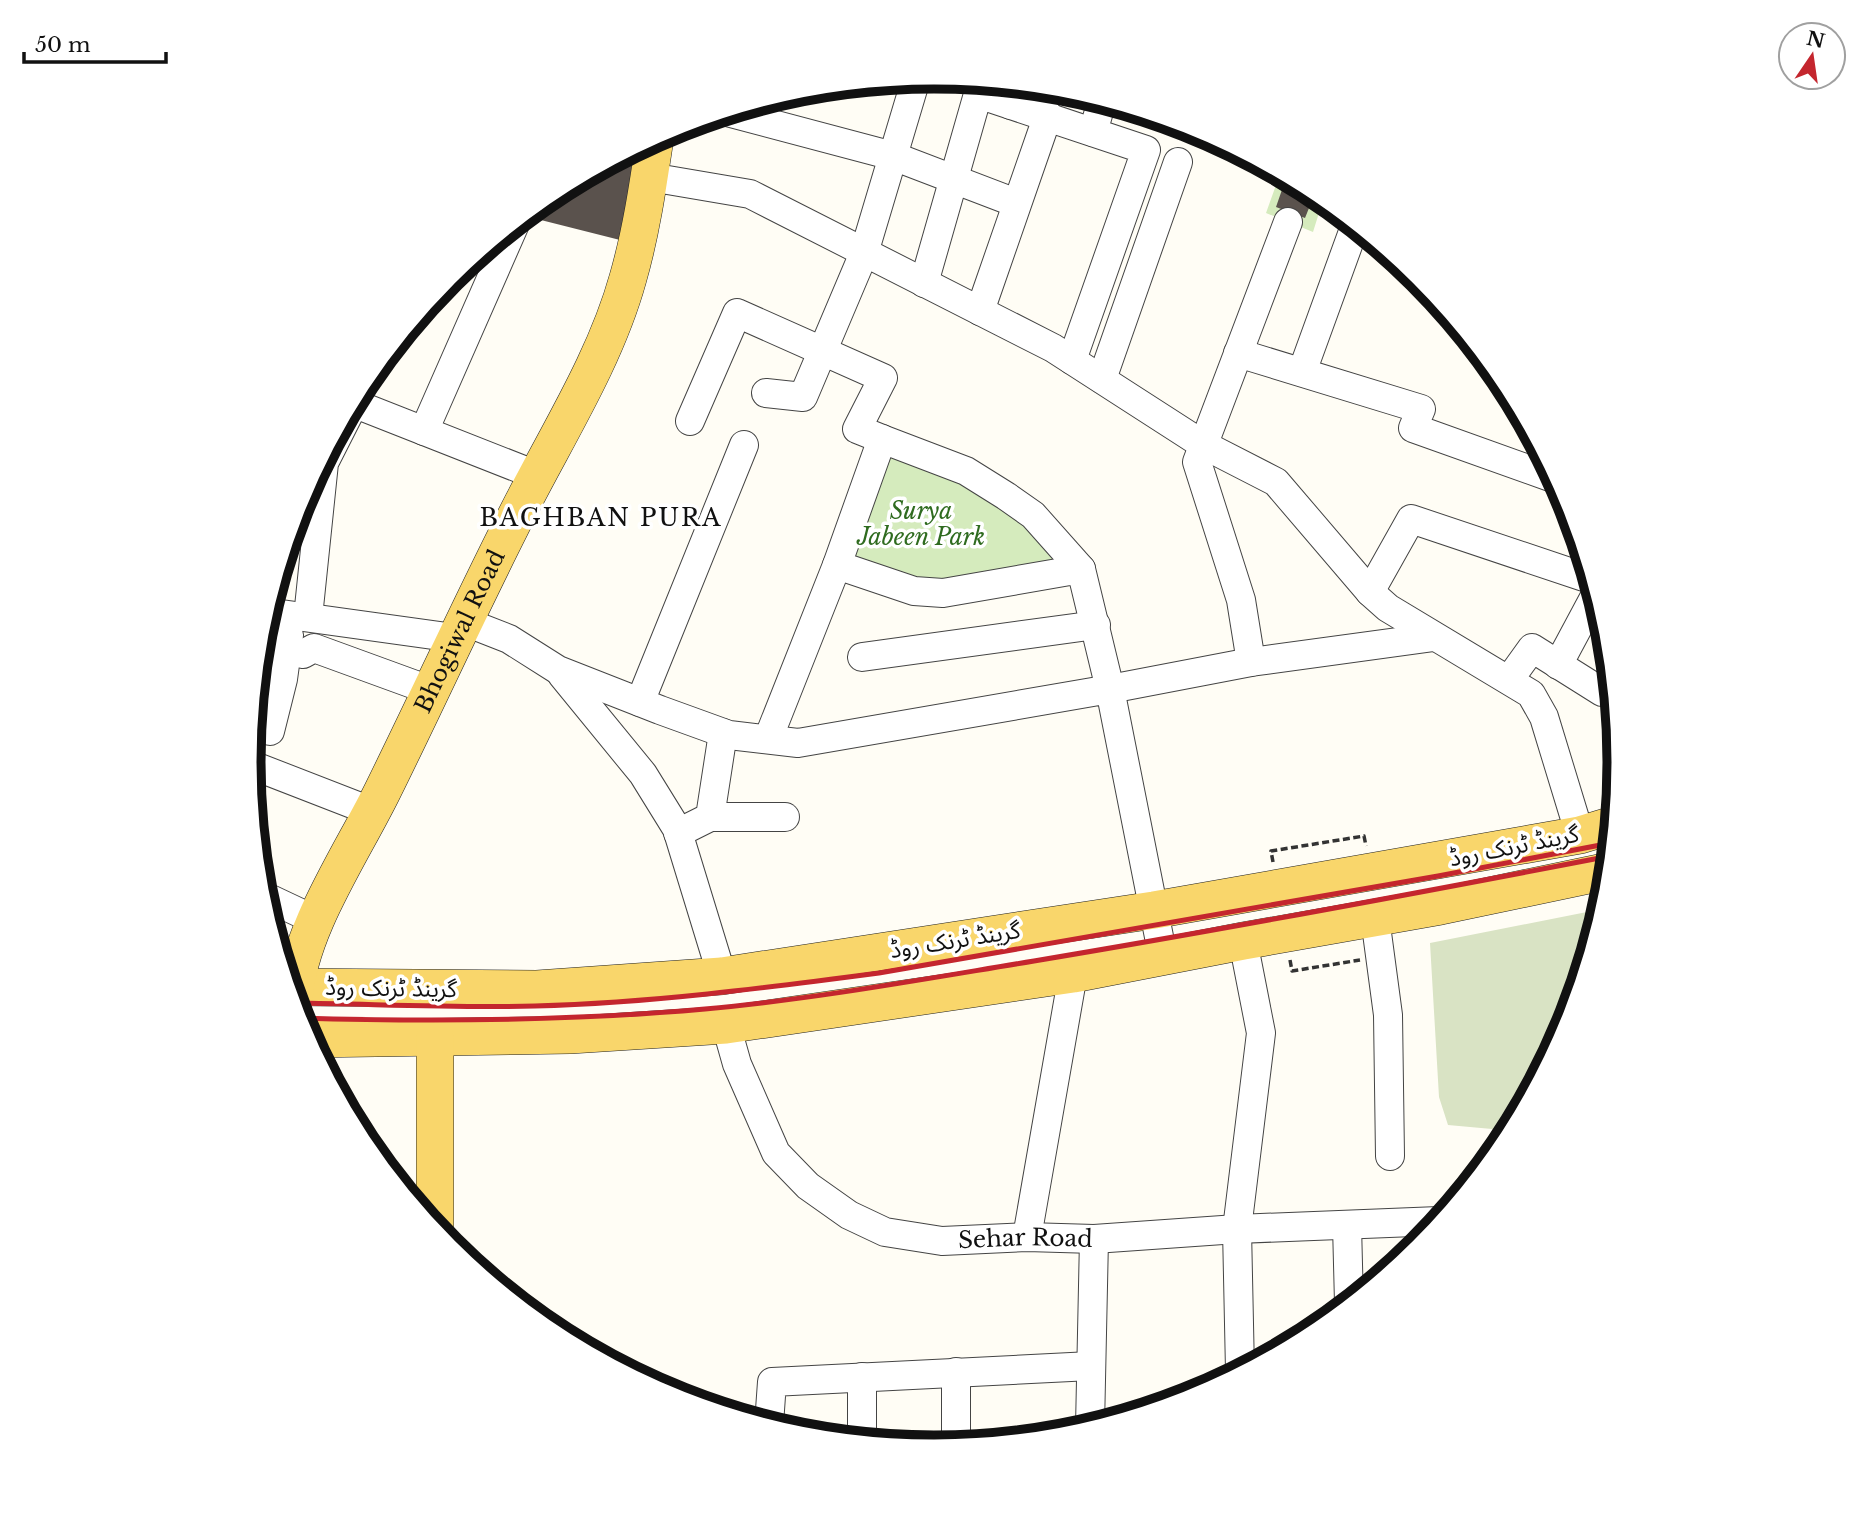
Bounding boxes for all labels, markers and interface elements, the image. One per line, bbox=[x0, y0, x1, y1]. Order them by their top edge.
scale bar bbox=[24, 21, 166, 65]
north arrow bbox=[1777, 21, 1847, 91]
text: N bbox=[1804, 27, 1827, 53]
text: 50 m bbox=[35, 32, 91, 58]
park label: Surya Jabeen Park bbox=[856, 497, 985, 551]
district label: BAGHBAN PURA bbox=[480, 503, 722, 532]
street label: Bhogiwal Road bbox=[409, 545, 511, 717]
street label: گرینڈ ٹرنک روڈ bbox=[1447, 820, 1582, 872]
street label: گرینڈ ٹرنک روڈ bbox=[888, 916, 1023, 964]
street label: گرینڈ ٹرنک روڈ bbox=[325, 973, 458, 1003]
street label: Sehar Road bbox=[958, 1223, 1093, 1254]

